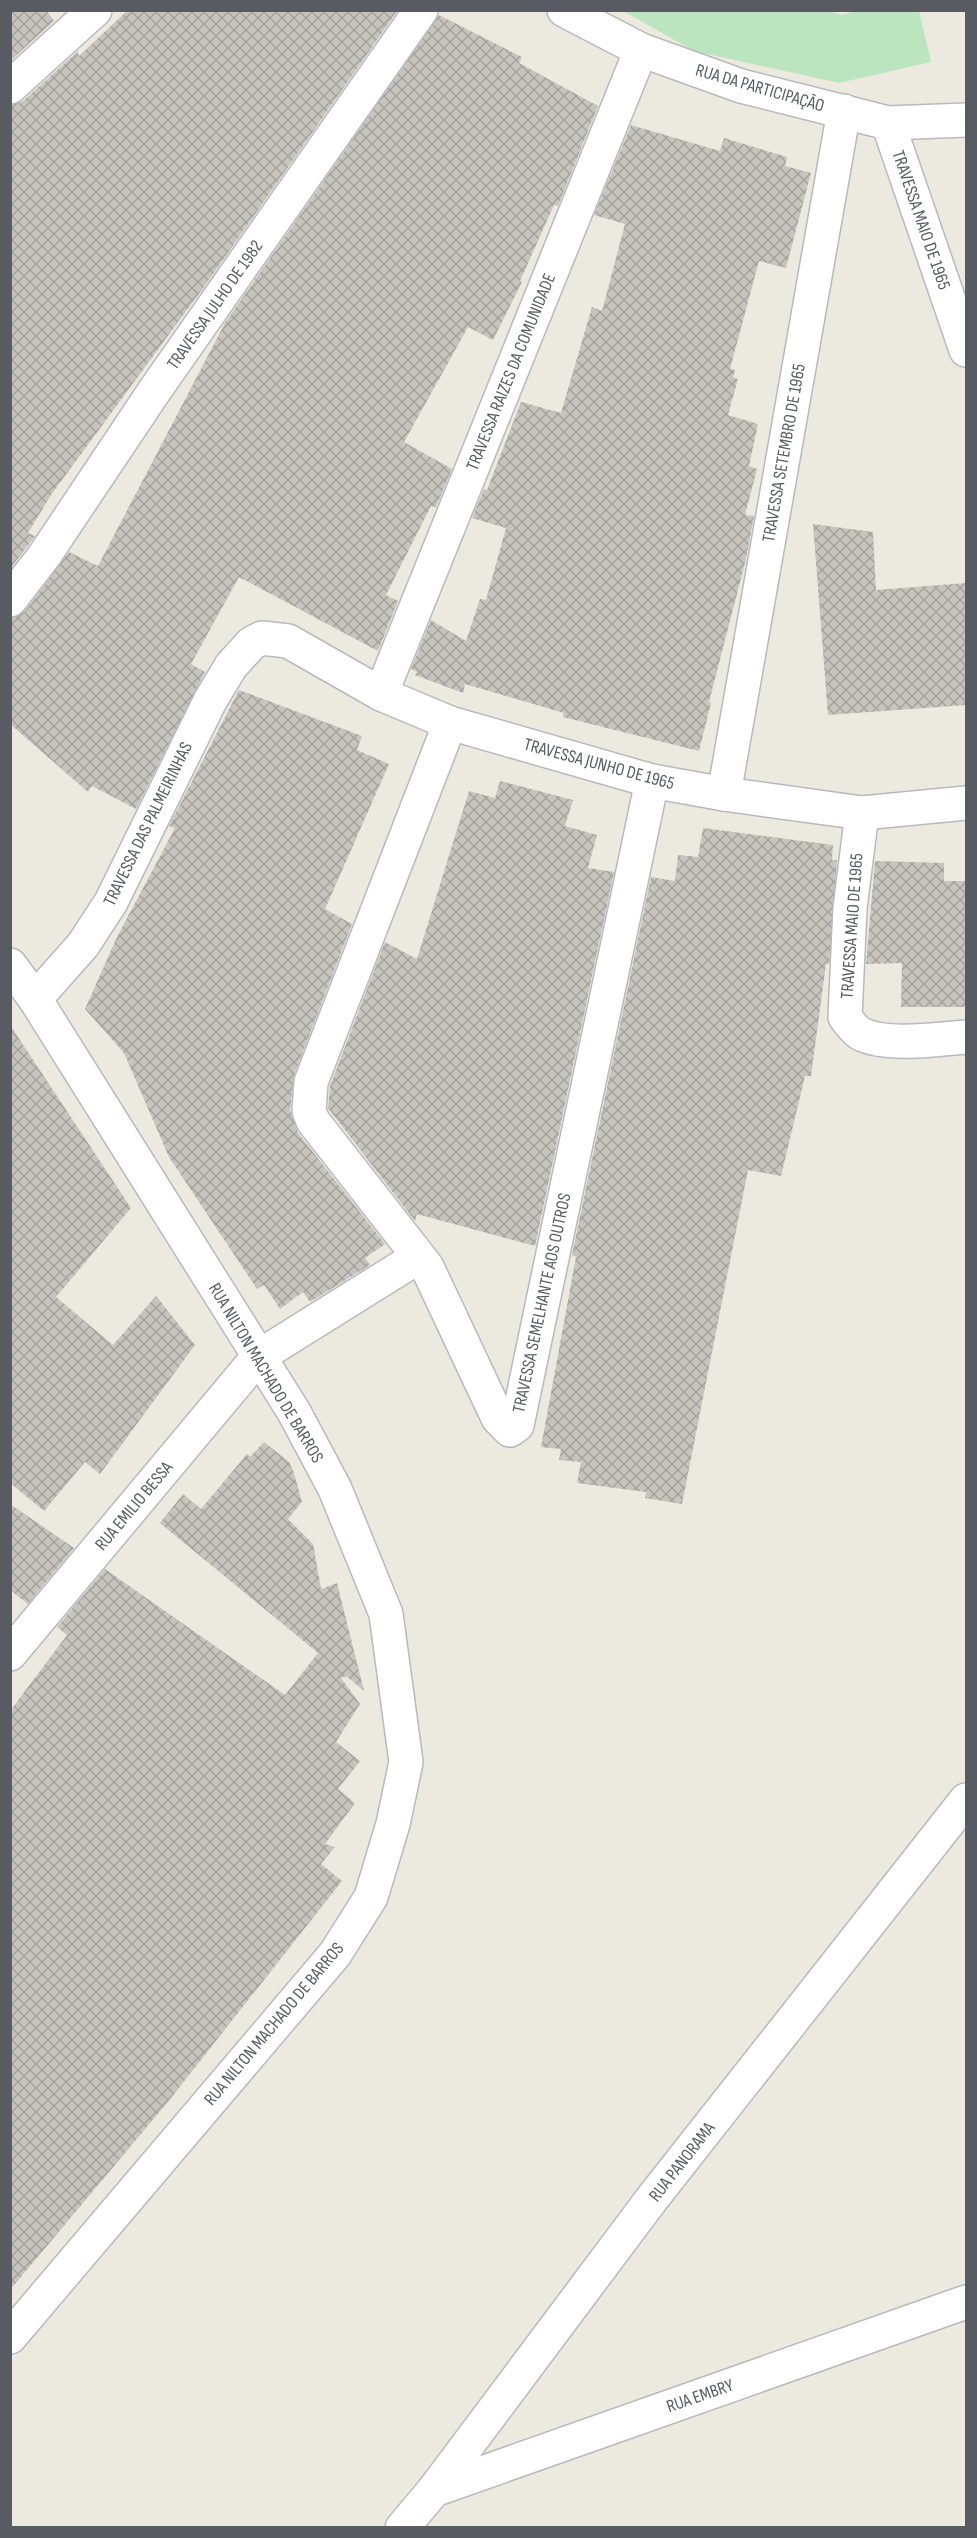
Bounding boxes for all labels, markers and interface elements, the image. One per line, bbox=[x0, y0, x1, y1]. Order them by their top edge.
street label: RUA DA PARTICIPAÇÃO bbox=[693, 60, 827, 116]
street label: TRAVESSA MAIO DE 1965 bbox=[887, 147, 955, 293]
street label: TRAVESSA JULHO DE 1982 bbox=[163, 236, 267, 374]
street label: TRAVESSA RAIZES DA COMUNIDADE bbox=[462, 270, 560, 474]
street label: TRAVESSA SETEMBRO DE 1965 bbox=[758, 362, 810, 544]
street label: TRAVESSA JUNHO DE 1965 bbox=[521, 734, 677, 794]
street label: TRAVESSA DAS PALMEIRINHAS bbox=[99, 738, 197, 909]
street label: TRAVESSA MAIO DE 1965 bbox=[836, 852, 868, 1000]
street label: TRAVESSA SEMELHANTE AOS OUTROS bbox=[508, 1191, 576, 1415]
street label: RUA NILTON MACHADO DE BARROS bbox=[204, 1279, 328, 1467]
street label: RUA EMILIO BESSA bbox=[91, 1457, 177, 1555]
street label: RUA NILTON MACHADO DE BARROS bbox=[200, 1938, 348, 2110]
street label: RUA PANORAMA bbox=[645, 2118, 720, 2206]
street label: RUA EMBRY bbox=[664, 2375, 737, 2417]

